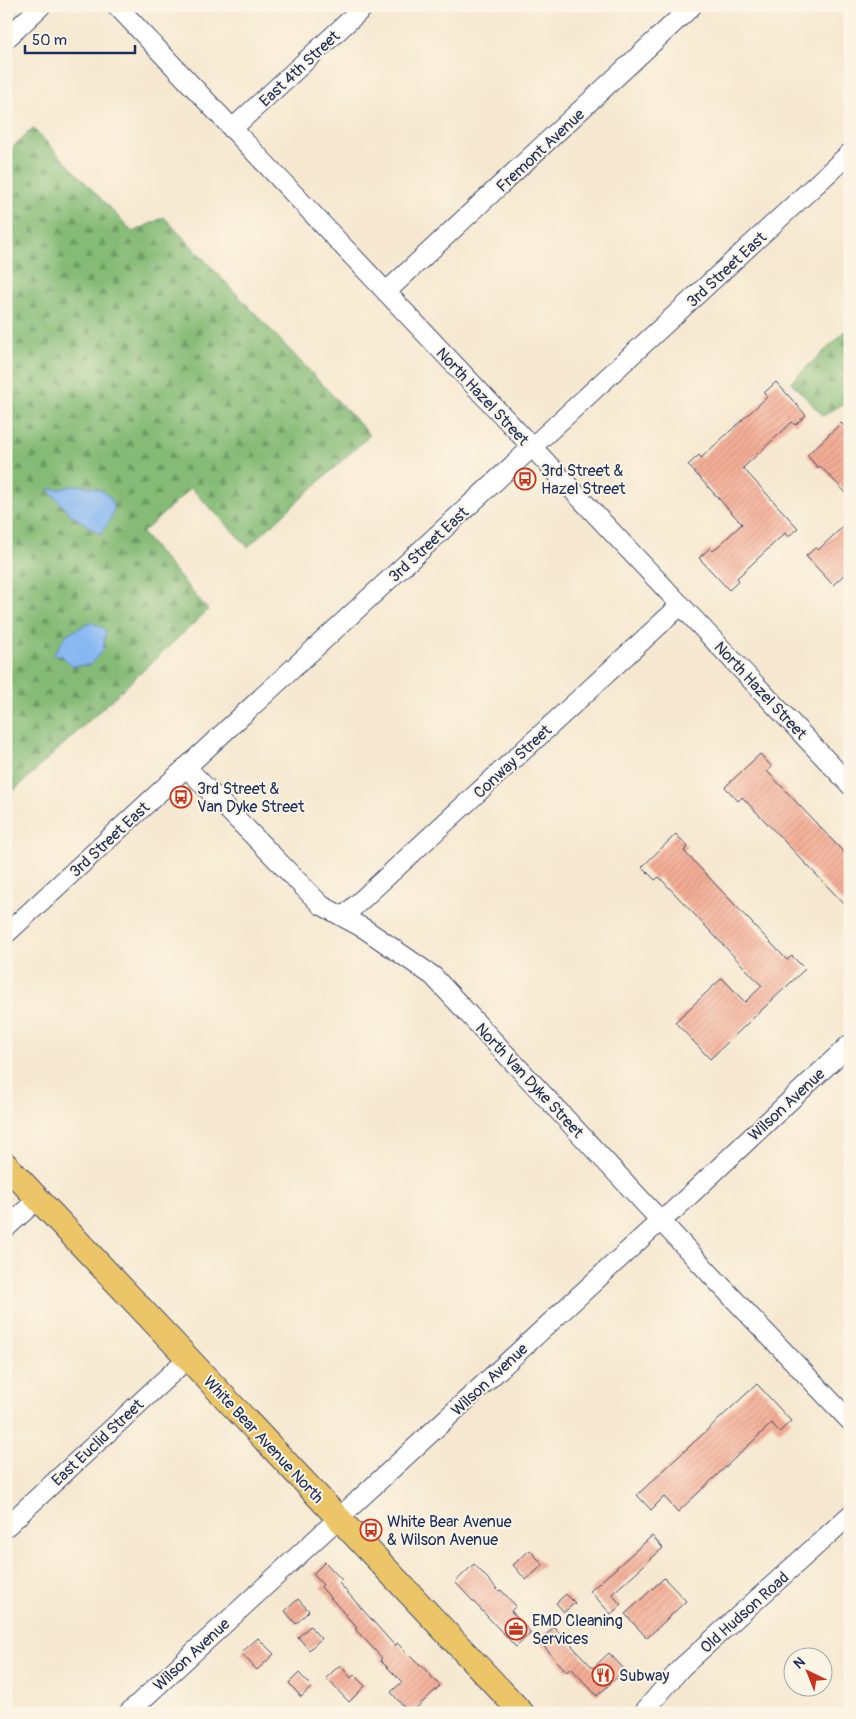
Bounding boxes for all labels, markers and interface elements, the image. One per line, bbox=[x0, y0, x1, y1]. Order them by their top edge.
scale bar bbox=[25, 22, 135, 54]
street label: East 4th Street bbox=[255, 26, 345, 111]
text: 50 m bbox=[32, 31, 67, 50]
street label: Fremont Avenue bbox=[492, 105, 589, 197]
street label: 3rd Street East bbox=[683, 227, 771, 312]
street label: North Hazel Street bbox=[432, 343, 533, 450]
place label: 3rd Street & Hazel Street bbox=[541, 461, 626, 499]
bus stop icon: 3rd Street & Hazel Street bbox=[513, 467, 537, 491]
street label: 3rd Street East bbox=[385, 502, 473, 587]
street label: North Hazel Street bbox=[710, 637, 811, 744]
street label: Conway Street bbox=[470, 720, 556, 803]
place label: 3rd Street & Van Dyke Street bbox=[197, 779, 305, 817]
bus stop icon: 3rd Street & Van Dyke Street bbox=[169, 785, 193, 809]
street label: 3rd Street East bbox=[66, 797, 154, 882]
street label: North Van Dyke Street bbox=[471, 1019, 588, 1143]
street label: Wilson Avenue bbox=[744, 1064, 829, 1145]
street label: Wilson Avenue bbox=[447, 1339, 532, 1420]
street label: White Bear Avenue North bbox=[199, 1372, 328, 1508]
street label: East Euclid Street bbox=[47, 1395, 148, 1491]
place label: White Bear Avenue & Wilson Avenue bbox=[387, 1512, 512, 1550]
bus stop icon: White Bear Avenue & Wilson Avenue bbox=[359, 1518, 383, 1542]
street label: Old Hudson Road bbox=[696, 1568, 793, 1658]
place label: EMD Cleaning Services bbox=[532, 1611, 623, 1649]
street label: Wilson Avenue bbox=[149, 1614, 234, 1695]
office icon: EMD Cleaning Services bbox=[504, 1617, 528, 1641]
north arrow bbox=[784, 1646, 834, 1696]
text: N bbox=[790, 1653, 809, 1672]
restaurant icon: Subway bbox=[591, 1663, 615, 1687]
place label: Subway bbox=[619, 1666, 669, 1686]

